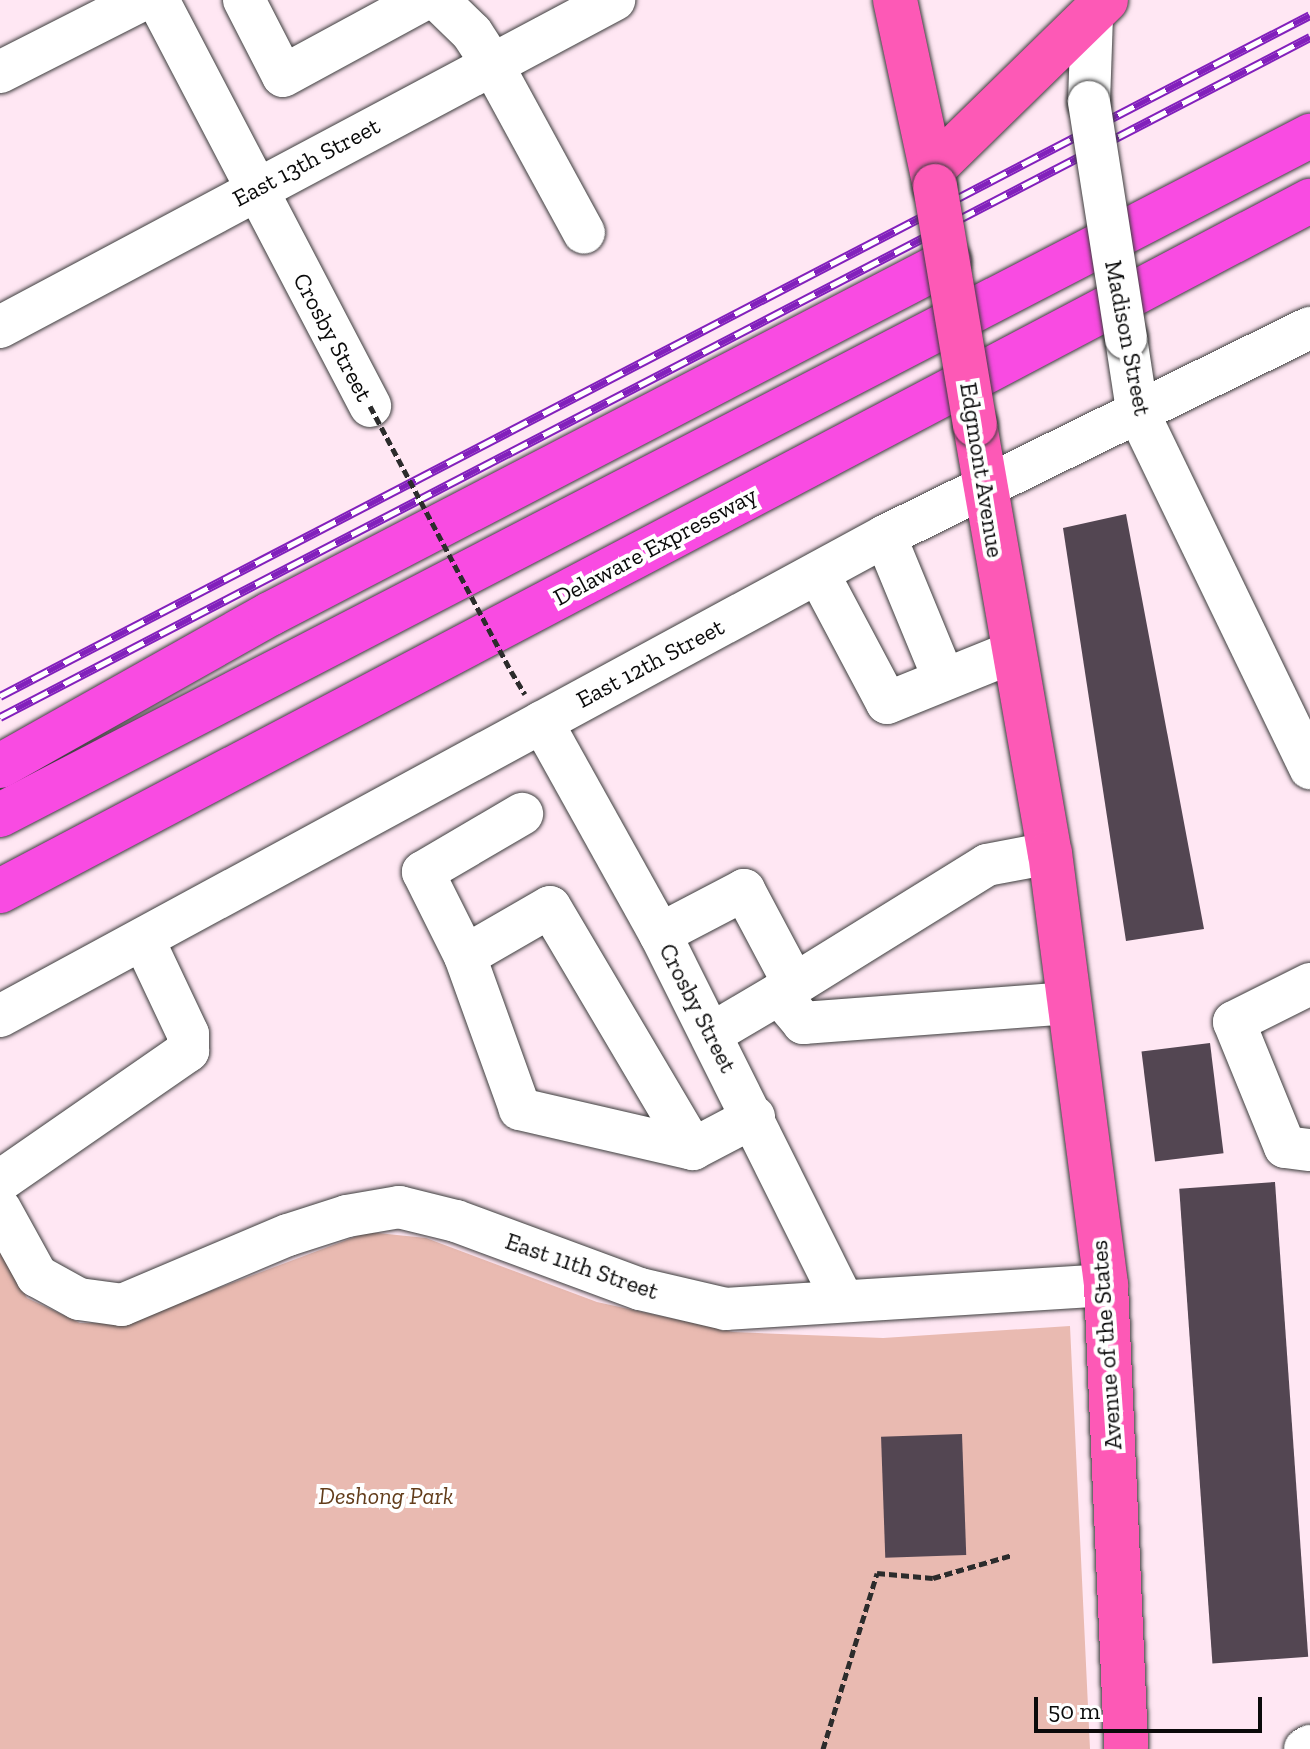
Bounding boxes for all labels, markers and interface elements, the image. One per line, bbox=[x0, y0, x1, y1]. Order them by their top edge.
street label: East 13th Street bbox=[227, 111, 385, 213]
street label: Madison Street bbox=[1099, 258, 1157, 418]
street label: Crosby Street bbox=[287, 268, 379, 406]
street label: Edgmont Avenue bbox=[954, 380, 1010, 560]
street label: Delaware Expressway bbox=[548, 480, 762, 612]
street label: East 12th Street bbox=[571, 612, 729, 714]
street label: Crosby Street bbox=[653, 938, 743, 1078]
street label: East 11th Street bbox=[502, 1226, 662, 1306]
street label: Avenue of the States bbox=[1084, 1239, 1128, 1451]
park label: Deshong Park bbox=[319, 1482, 453, 1510]
scale bar bbox=[1038, 1681, 1266, 1731]
text: 50 m bbox=[1048, 1696, 1100, 1725]

